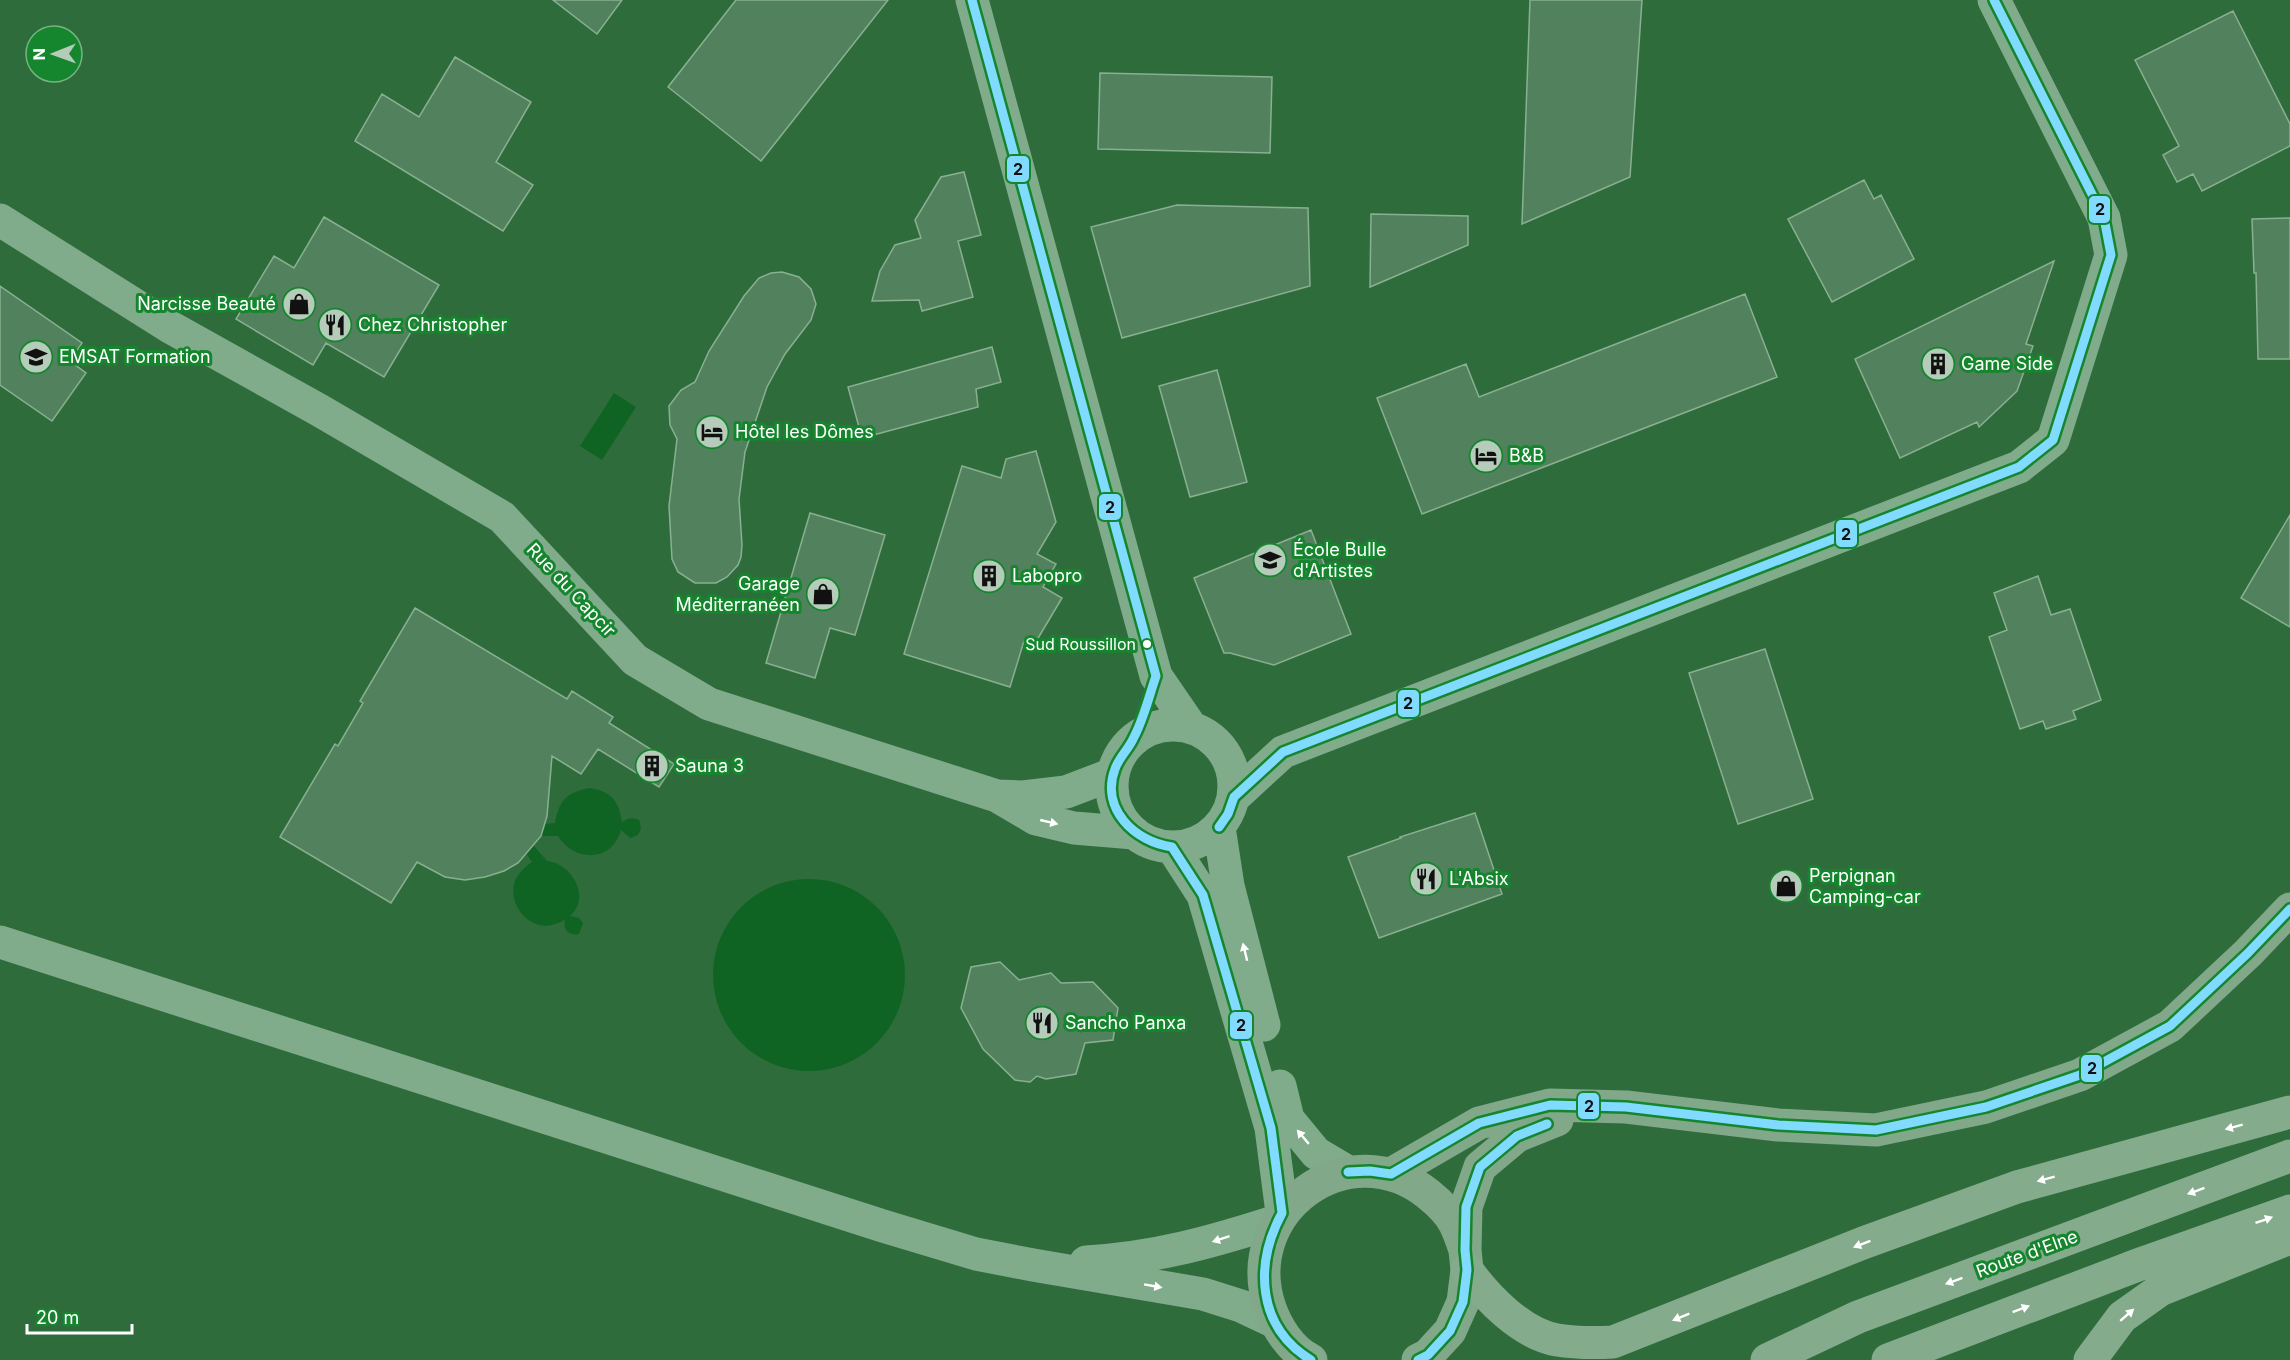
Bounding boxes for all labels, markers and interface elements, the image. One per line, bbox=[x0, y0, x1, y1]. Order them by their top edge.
north arrow bbox=[24, 24, 84, 84]
text: N bbox=[29, 48, 49, 61]
line badge: 2 bbox=[1006, 155, 1030, 183]
text: 2 bbox=[1013, 159, 1023, 179]
line badge: 2 bbox=[2088, 195, 2111, 224]
text: 2 bbox=[2095, 199, 2105, 219]
shop icon: Narcisse Beauté bbox=[281, 286, 317, 322]
place label: Narcisse Beauté bbox=[137, 293, 276, 314]
restaurant icon: Chez Christopher bbox=[317, 307, 353, 343]
place label: Chez Christopher bbox=[358, 314, 507, 335]
school or university icon: EMSAT Formation bbox=[18, 339, 54, 375]
place label: EMSAT Formation bbox=[59, 346, 211, 367]
building icon: Game Side bbox=[1920, 346, 1956, 382]
place label: Game Side bbox=[1961, 353, 2053, 374]
hotel icon: Hôtel les Dômes bbox=[694, 414, 730, 450]
place label: Hôtel les Dômes bbox=[735, 421, 874, 442]
hotel icon: B&B bbox=[1468, 438, 1504, 474]
place label: B&B bbox=[1509, 445, 1544, 466]
line badge: 2 bbox=[1098, 493, 1122, 521]
text: 2 bbox=[1105, 497, 1115, 517]
line badge: 2 bbox=[1835, 519, 1858, 548]
text: 2 bbox=[1841, 524, 1851, 544]
place label: École Bulle d'Artistes bbox=[1293, 538, 1386, 581]
street label: Rue du Capcir bbox=[523, 539, 620, 641]
school or university icon: École Bulle d'Artistes bbox=[1252, 542, 1288, 578]
building icon: Labopro bbox=[971, 558, 1007, 594]
place label: Labopro bbox=[1012, 565, 1082, 586]
place label: Garage Méditerranéen bbox=[675, 573, 800, 615]
shop icon: Garage Méditerranéen bbox=[805, 576, 841, 612]
place label: Sud Roussillon bbox=[1025, 634, 1136, 654]
marker: Sud Roussillon bbox=[1141, 638, 1153, 650]
line badge: 2 bbox=[1397, 689, 1420, 718]
text: 2 bbox=[1403, 693, 1413, 713]
building icon: Sauna 3 bbox=[634, 748, 670, 784]
place label: Sauna 3 bbox=[675, 755, 744, 776]
one-way arrow bbox=[1040, 818, 1058, 828]
restaurant icon: L'Absix bbox=[1408, 861, 1444, 897]
place label: Perpignan Camping-car bbox=[1809, 865, 1921, 907]
place label: L'Absix bbox=[1449, 868, 1509, 889]
shop icon: Perpignan Camping-car bbox=[1768, 868, 1804, 904]
one-way arrow bbox=[1240, 943, 1249, 961]
restaurant icon: Sancho Panxa bbox=[1024, 1005, 1060, 1041]
line badge: 2 bbox=[1229, 1011, 1253, 1040]
place label: Sancho Panxa bbox=[1065, 1012, 1186, 1033]
text: 2 bbox=[1236, 1015, 1246, 1035]
line badge: 2 bbox=[2080, 1054, 2103, 1083]
text: 2 bbox=[2087, 1058, 2097, 1078]
line badge: 2 bbox=[1577, 1092, 1600, 1120]
text: 2 bbox=[1584, 1096, 1594, 1116]
one-way arrow bbox=[2224, 1123, 2242, 1132]
one-way arrow bbox=[1296, 1129, 1309, 1145]
one-way arrow bbox=[2036, 1175, 2054, 1184]
one-way arrow bbox=[2187, 1187, 2205, 1196]
one-way arrow bbox=[2255, 1215, 2273, 1225]
street label: Route d'Elne bbox=[1973, 1225, 2081, 1282]
one-way arrow bbox=[1212, 1235, 1230, 1244]
one-way arrow bbox=[1853, 1240, 1871, 1249]
one-way arrow bbox=[1945, 1277, 1963, 1286]
one-way arrow bbox=[1143, 1281, 1162, 1290]
scale bar bbox=[27, 1297, 132, 1335]
one-way arrow bbox=[2012, 1304, 2030, 1313]
text: 20 m bbox=[36, 1307, 79, 1328]
one-way arrow bbox=[2119, 1309, 2134, 1322]
one-way arrow bbox=[1672, 1312, 1690, 1322]

